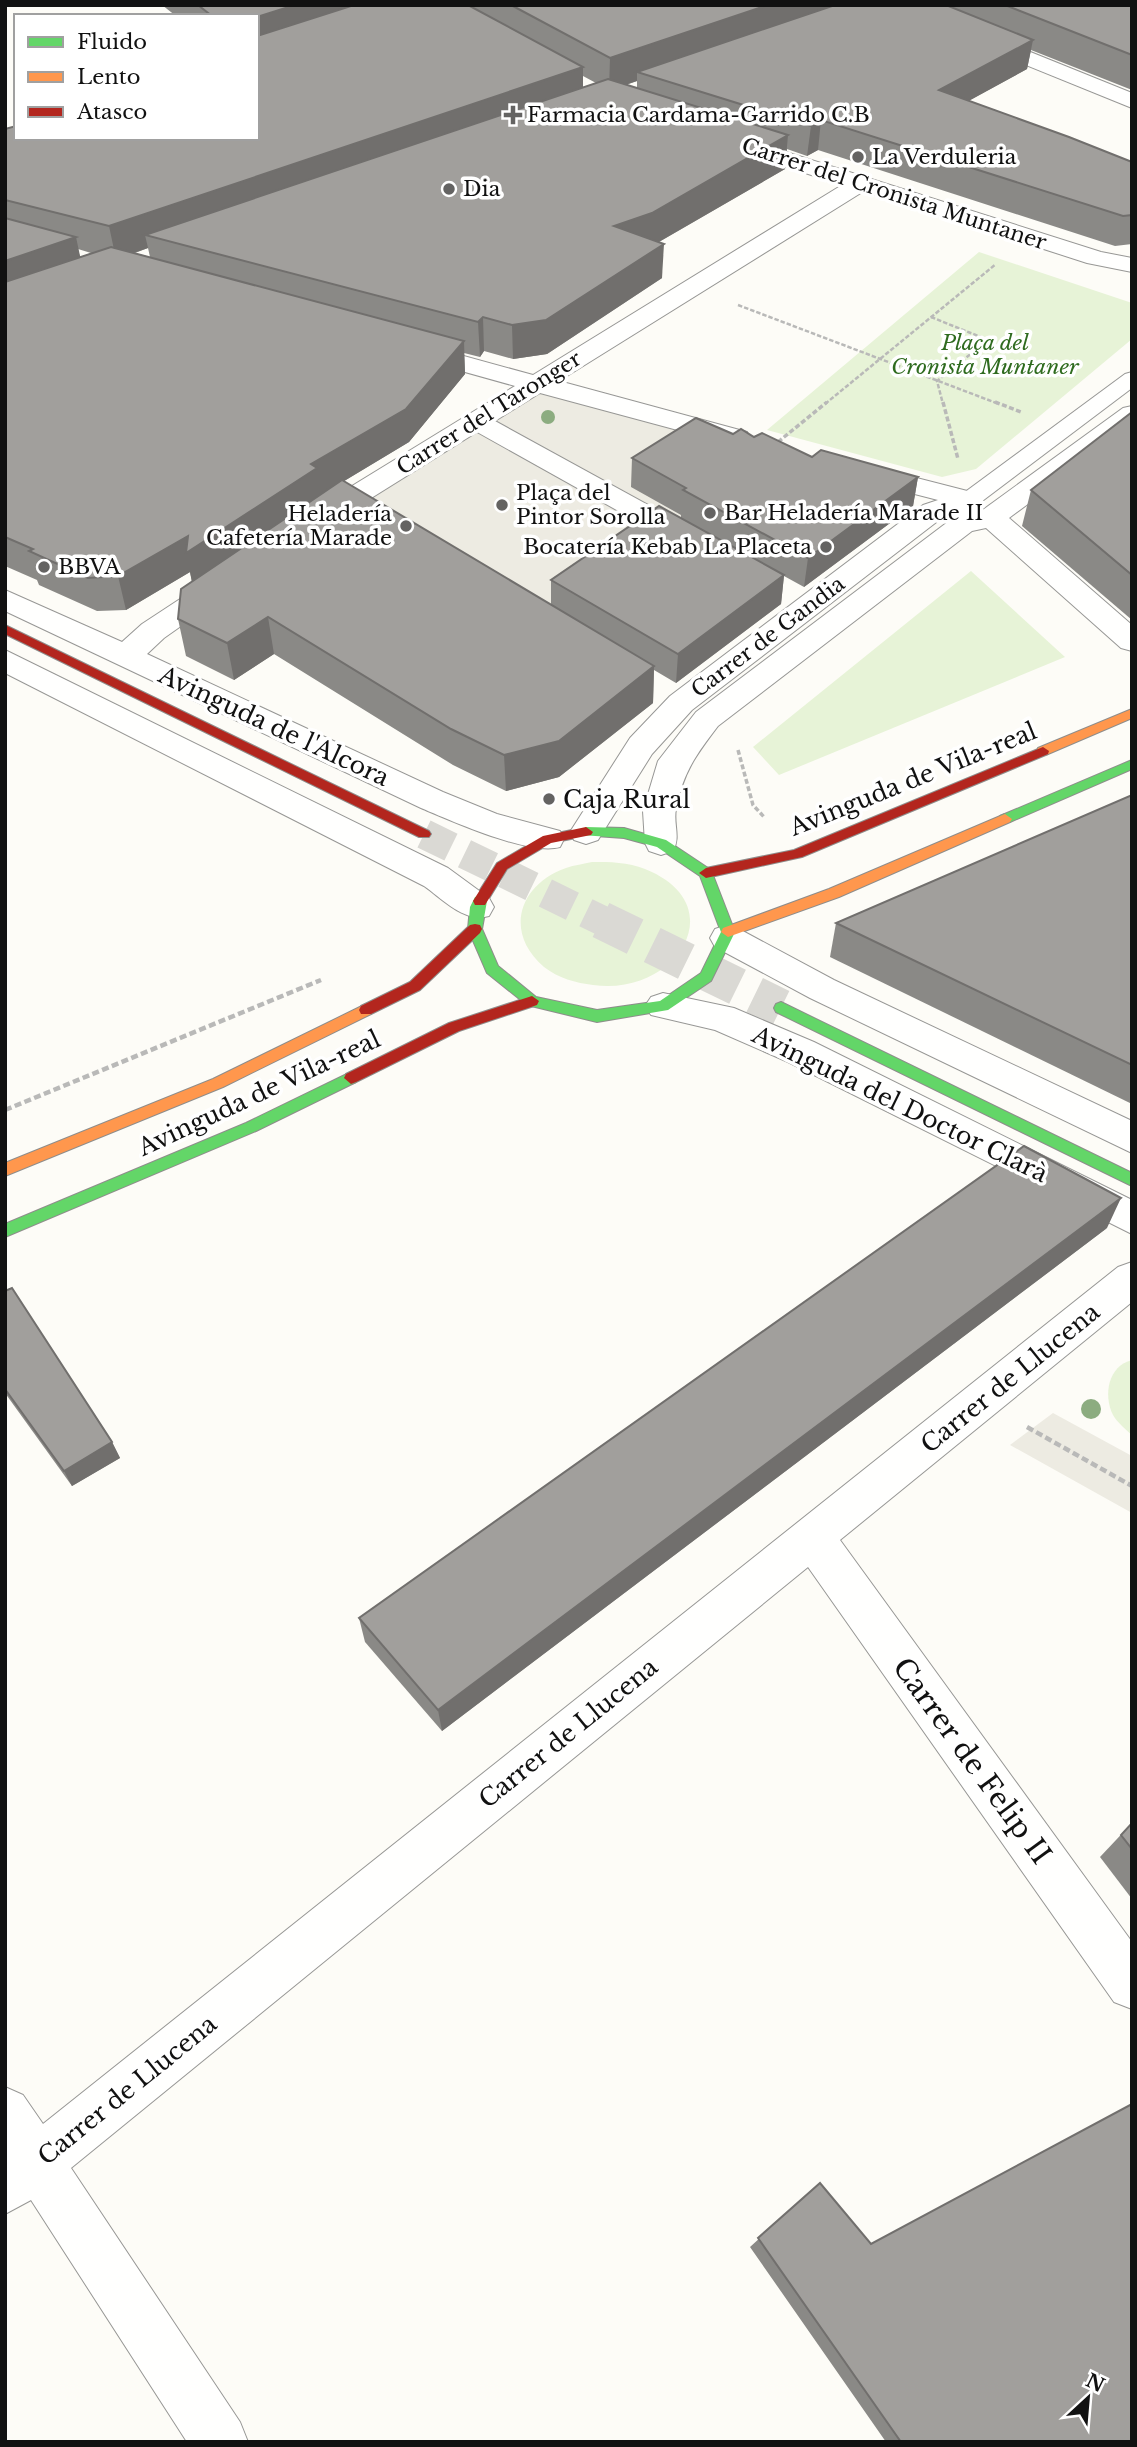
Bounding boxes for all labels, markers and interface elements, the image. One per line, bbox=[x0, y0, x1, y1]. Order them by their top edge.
legend bbox=[14, 14, 259, 140]
text: Fluido bbox=[77, 29, 147, 55]
text: Lento bbox=[77, 64, 140, 90]
text: Atasco bbox=[76, 99, 147, 125]
place label: Farmacia Cardama-Garrido C.B bbox=[527, 102, 870, 128]
marker: Farmacia Cardama-Garrido C.B bbox=[505, 107, 521, 123]
street label: Carrer del Cronista Muntaner bbox=[738, 132, 1050, 256]
place label: La Verduleria bbox=[872, 144, 1017, 170]
marker: La Verduleria bbox=[850, 149, 866, 165]
place label: Dia bbox=[463, 176, 501, 202]
marker: Dia bbox=[441, 181, 457, 197]
park label: Plaça del Cronista Muntaner bbox=[891, 330, 1080, 380]
street label: Carrer del Taronger bbox=[392, 346, 586, 480]
place label: Plaça del Pintor Sorolla bbox=[516, 480, 666, 530]
marker: Plaça del Pintor Sorolla bbox=[494, 497, 510, 513]
place label: Bar Heladería Marade II bbox=[724, 500, 983, 526]
place label: Heladería Cafetería Marade bbox=[206, 501, 392, 551]
marker: Bar Heladería Marade II bbox=[702, 505, 718, 521]
marker: Heladería Cafetería Marade bbox=[398, 518, 414, 534]
place label: Bocatería Kebab La Placeta bbox=[523, 534, 812, 560]
marker: Bocatería Kebab La Placeta bbox=[818, 539, 834, 555]
place label: BBVA bbox=[58, 554, 121, 580]
marker: BBVA bbox=[36, 559, 52, 575]
street label: Carrer de Gandia bbox=[686, 571, 850, 703]
street label: Avinguda de l'Alcora bbox=[153, 659, 394, 792]
street label: Avinguda de Vila-real bbox=[784, 716, 1041, 842]
place label: Caja Rural bbox=[563, 785, 690, 814]
marker: Caja Rural bbox=[541, 791, 557, 807]
street label: Avinguda del Doctor Clarà bbox=[747, 1019, 1053, 1189]
street label: Avinguda de Vila-real bbox=[132, 1024, 385, 1162]
street label: Carrer de Llucena bbox=[915, 1297, 1106, 1459]
street label: Carrer de Felip II bbox=[885, 1651, 1059, 1871]
street label: Carrer de Llucena bbox=[473, 1652, 664, 1814]
street label: Carrer de Llucena bbox=[32, 2009, 223, 2171]
north arrow bbox=[1053, 2363, 1123, 2433]
text: N bbox=[1082, 2369, 1108, 2397]

